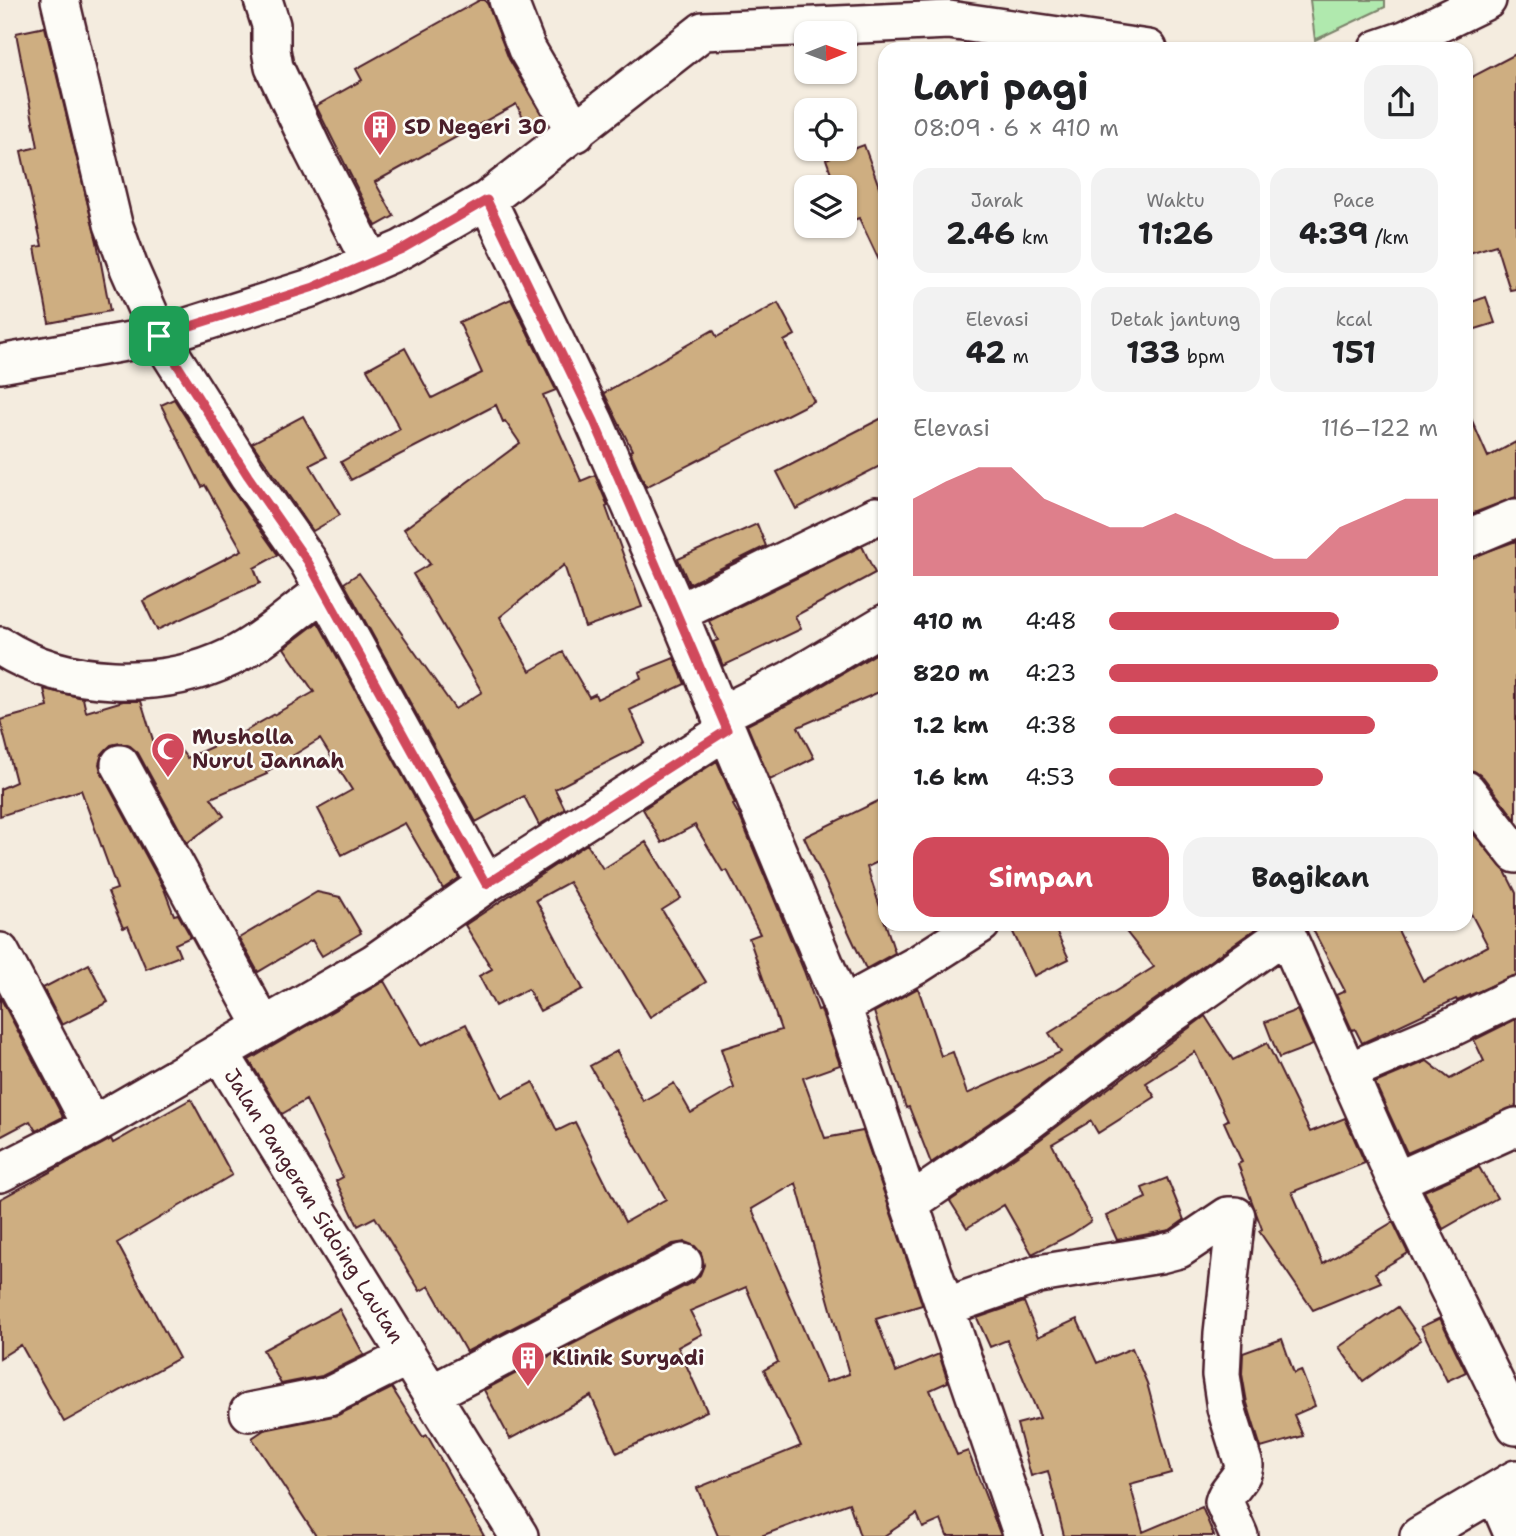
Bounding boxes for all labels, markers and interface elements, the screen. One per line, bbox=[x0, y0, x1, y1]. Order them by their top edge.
north arrow bbox=[794, 21, 858, 84]
map controls bbox=[794, 21, 857, 238]
text: Lari pagi bbox=[913, 61, 1089, 112]
button: share bbox=[1364, 65, 1438, 139]
button: locate bbox=[794, 98, 857, 161]
building icon: SD Negeri 30 bbox=[361, 108, 399, 157]
place label: SD Negeri 30 bbox=[404, 113, 547, 141]
text: 08:09 · 6 × 410 m bbox=[913, 113, 1119, 143]
button: layers bbox=[794, 175, 857, 238]
text: Jarak bbox=[971, 188, 1024, 213]
text: Waktu bbox=[1146, 188, 1205, 213]
text: Pace bbox=[1333, 188, 1375, 213]
text: 2.46 bbox=[946, 213, 1015, 254]
text: 11:26 bbox=[1137, 213, 1214, 254]
text: 4:39 bbox=[1299, 213, 1369, 254]
text: km bbox=[1015, 225, 1049, 250]
text: /km bbox=[1369, 225, 1409, 250]
pin bbox=[129, 306, 189, 366]
text: Elevasi bbox=[965, 307, 1029, 332]
text: Detak jantung bbox=[1110, 307, 1241, 332]
text: kcal bbox=[1335, 307, 1372, 332]
icon: arrive bbox=[140, 317, 178, 355]
text: 42 bbox=[966, 332, 1006, 373]
text: 133 bbox=[1126, 332, 1180, 373]
text: 151 bbox=[1331, 332, 1376, 373]
text: m bbox=[1006, 344, 1029, 369]
text: bpm bbox=[1180, 344, 1225, 369]
text: Elevasi bbox=[913, 413, 990, 443]
text: 116–122 m bbox=[1321, 413, 1438, 443]
text: 410 m bbox=[913, 606, 982, 636]
text: 4:48 bbox=[1025, 606, 1077, 636]
text: 820 m bbox=[913, 658, 989, 688]
text: 4:23 bbox=[1025, 658, 1076, 688]
text: 1.2 km bbox=[913, 710, 989, 740]
text: 4:38 bbox=[1025, 710, 1077, 740]
place label: Musholla Nurul Jannah bbox=[192, 723, 344, 775]
mosque icon: Musholla Nurul Jannah bbox=[149, 730, 187, 779]
text: 1.6 km bbox=[913, 762, 988, 792]
text: 4:53 bbox=[1025, 762, 1075, 792]
button: Simpan bbox=[913, 837, 1169, 917]
button: Bagikan bbox=[1183, 837, 1438, 917]
street label: Jalan Pangeran Sidoing Lautan bbox=[218, 1063, 411, 1349]
building icon: Klinik Suryadi bbox=[509, 1339, 547, 1388]
place label: Klinik Suryadi bbox=[552, 1344, 704, 1372]

